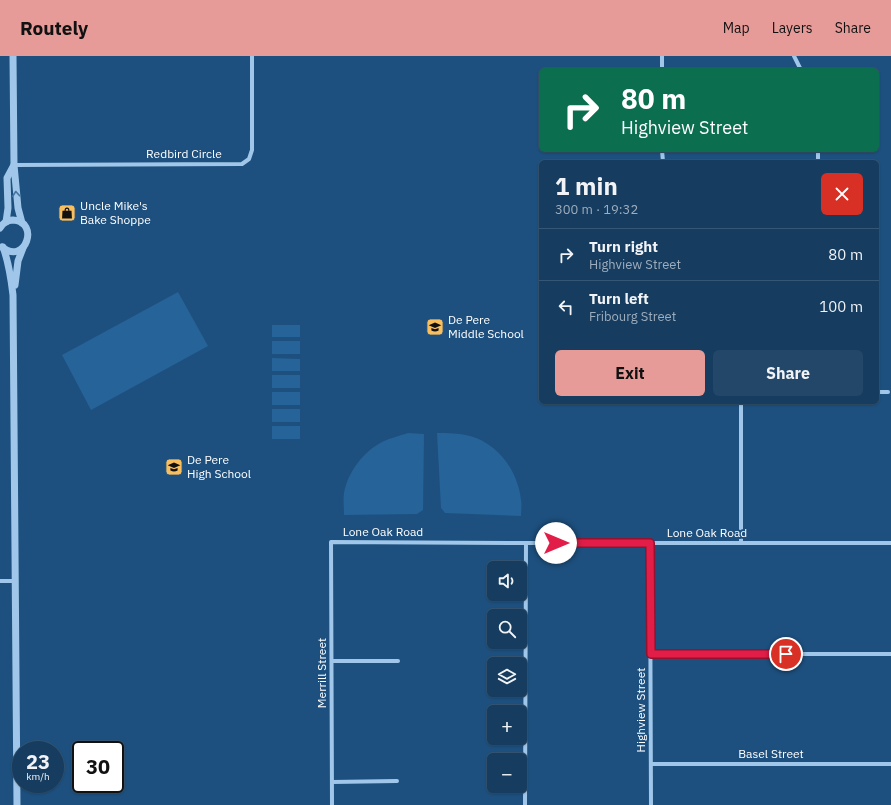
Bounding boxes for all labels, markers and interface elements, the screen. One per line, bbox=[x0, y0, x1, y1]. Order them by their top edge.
text: Routely bbox=[20, 16, 88, 40]
text: Map bbox=[723, 19, 750, 37]
text: Layers bbox=[772, 19, 813, 37]
text: Share bbox=[835, 19, 871, 37]
text: 80 m bbox=[621, 80, 686, 117]
icon: right bbox=[555, 84, 607, 136]
text: Highview Street bbox=[621, 116, 748, 139]
street label: Redbird Circle bbox=[146, 146, 222, 161]
text: 1 min bbox=[555, 170, 618, 202]
button: close bbox=[821, 173, 863, 215]
one-way arrow bbox=[12, 191, 21, 197]
place label: Uncle Mike's Bake Shoppe bbox=[80, 198, 151, 227]
text: 300 m · 19:32 bbox=[555, 201, 638, 218]
shop icon: Uncle Mike's Bake Shoppe bbox=[57, 203, 77, 223]
text: Turn right bbox=[589, 237, 658, 256]
icon: right bbox=[555, 244, 577, 266]
text: 80 m bbox=[828, 245, 863, 264]
text: Highview Street bbox=[589, 256, 681, 273]
text: Turn left bbox=[589, 289, 649, 308]
icon: left bbox=[555, 296, 577, 318]
text: 100 m bbox=[819, 297, 863, 316]
text: Fribourg Street bbox=[589, 308, 676, 325]
place label: De Pere Middle School bbox=[448, 312, 524, 341]
school or university icon: De Pere Middle School bbox=[425, 317, 445, 337]
button: Exit bbox=[555, 350, 705, 396]
button: Share bbox=[713, 350, 863, 396]
place label: De Pere High School bbox=[187, 452, 251, 481]
school or university icon: De Pere High School bbox=[164, 457, 184, 477]
position arrow bbox=[535, 522, 577, 564]
street label: Lone Oak Road bbox=[343, 524, 423, 539]
street label: Lone Oak Road bbox=[667, 525, 747, 540]
map controls bbox=[487, 561, 527, 793]
button: sound bbox=[487, 561, 527, 601]
button: search bbox=[487, 609, 527, 649]
pin bbox=[769, 637, 803, 671]
street label: Merrill Street bbox=[314, 638, 329, 708]
icon: arrive bbox=[775, 643, 797, 665]
button: layers bbox=[487, 657, 527, 697]
street label: Highview Street bbox=[633, 668, 648, 752]
button: + bbox=[487, 705, 527, 745]
speed limit sign: 30 bbox=[72, 741, 124, 793]
street label: Basel Street bbox=[738, 746, 804, 761]
text: 23 bbox=[26, 748, 50, 775]
button: − bbox=[487, 753, 527, 793]
text: km/h bbox=[26, 770, 50, 783]

